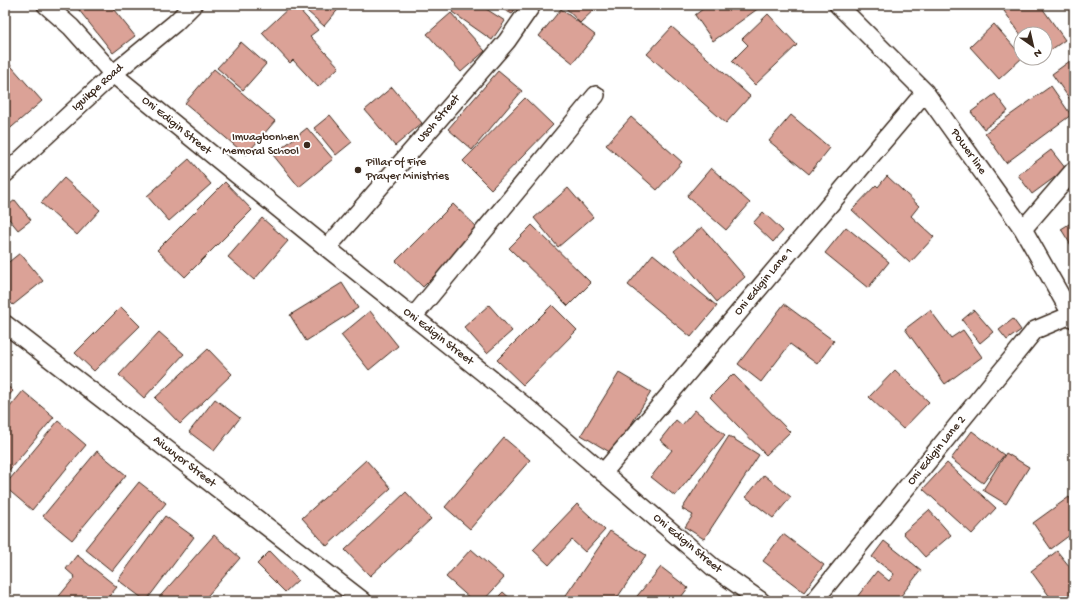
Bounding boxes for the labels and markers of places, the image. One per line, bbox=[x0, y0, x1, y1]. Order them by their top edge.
place label: Imuagbonhen Memoral School bbox=[222, 131, 299, 159]
marker: Imuagbonhen Memoral School bbox=[302, 140, 312, 150]
place label: Pillar of Fire Prayer Ministries bbox=[365, 156, 449, 184]
marker: Pillar of Fire Prayer Ministries bbox=[353, 165, 363, 175]

